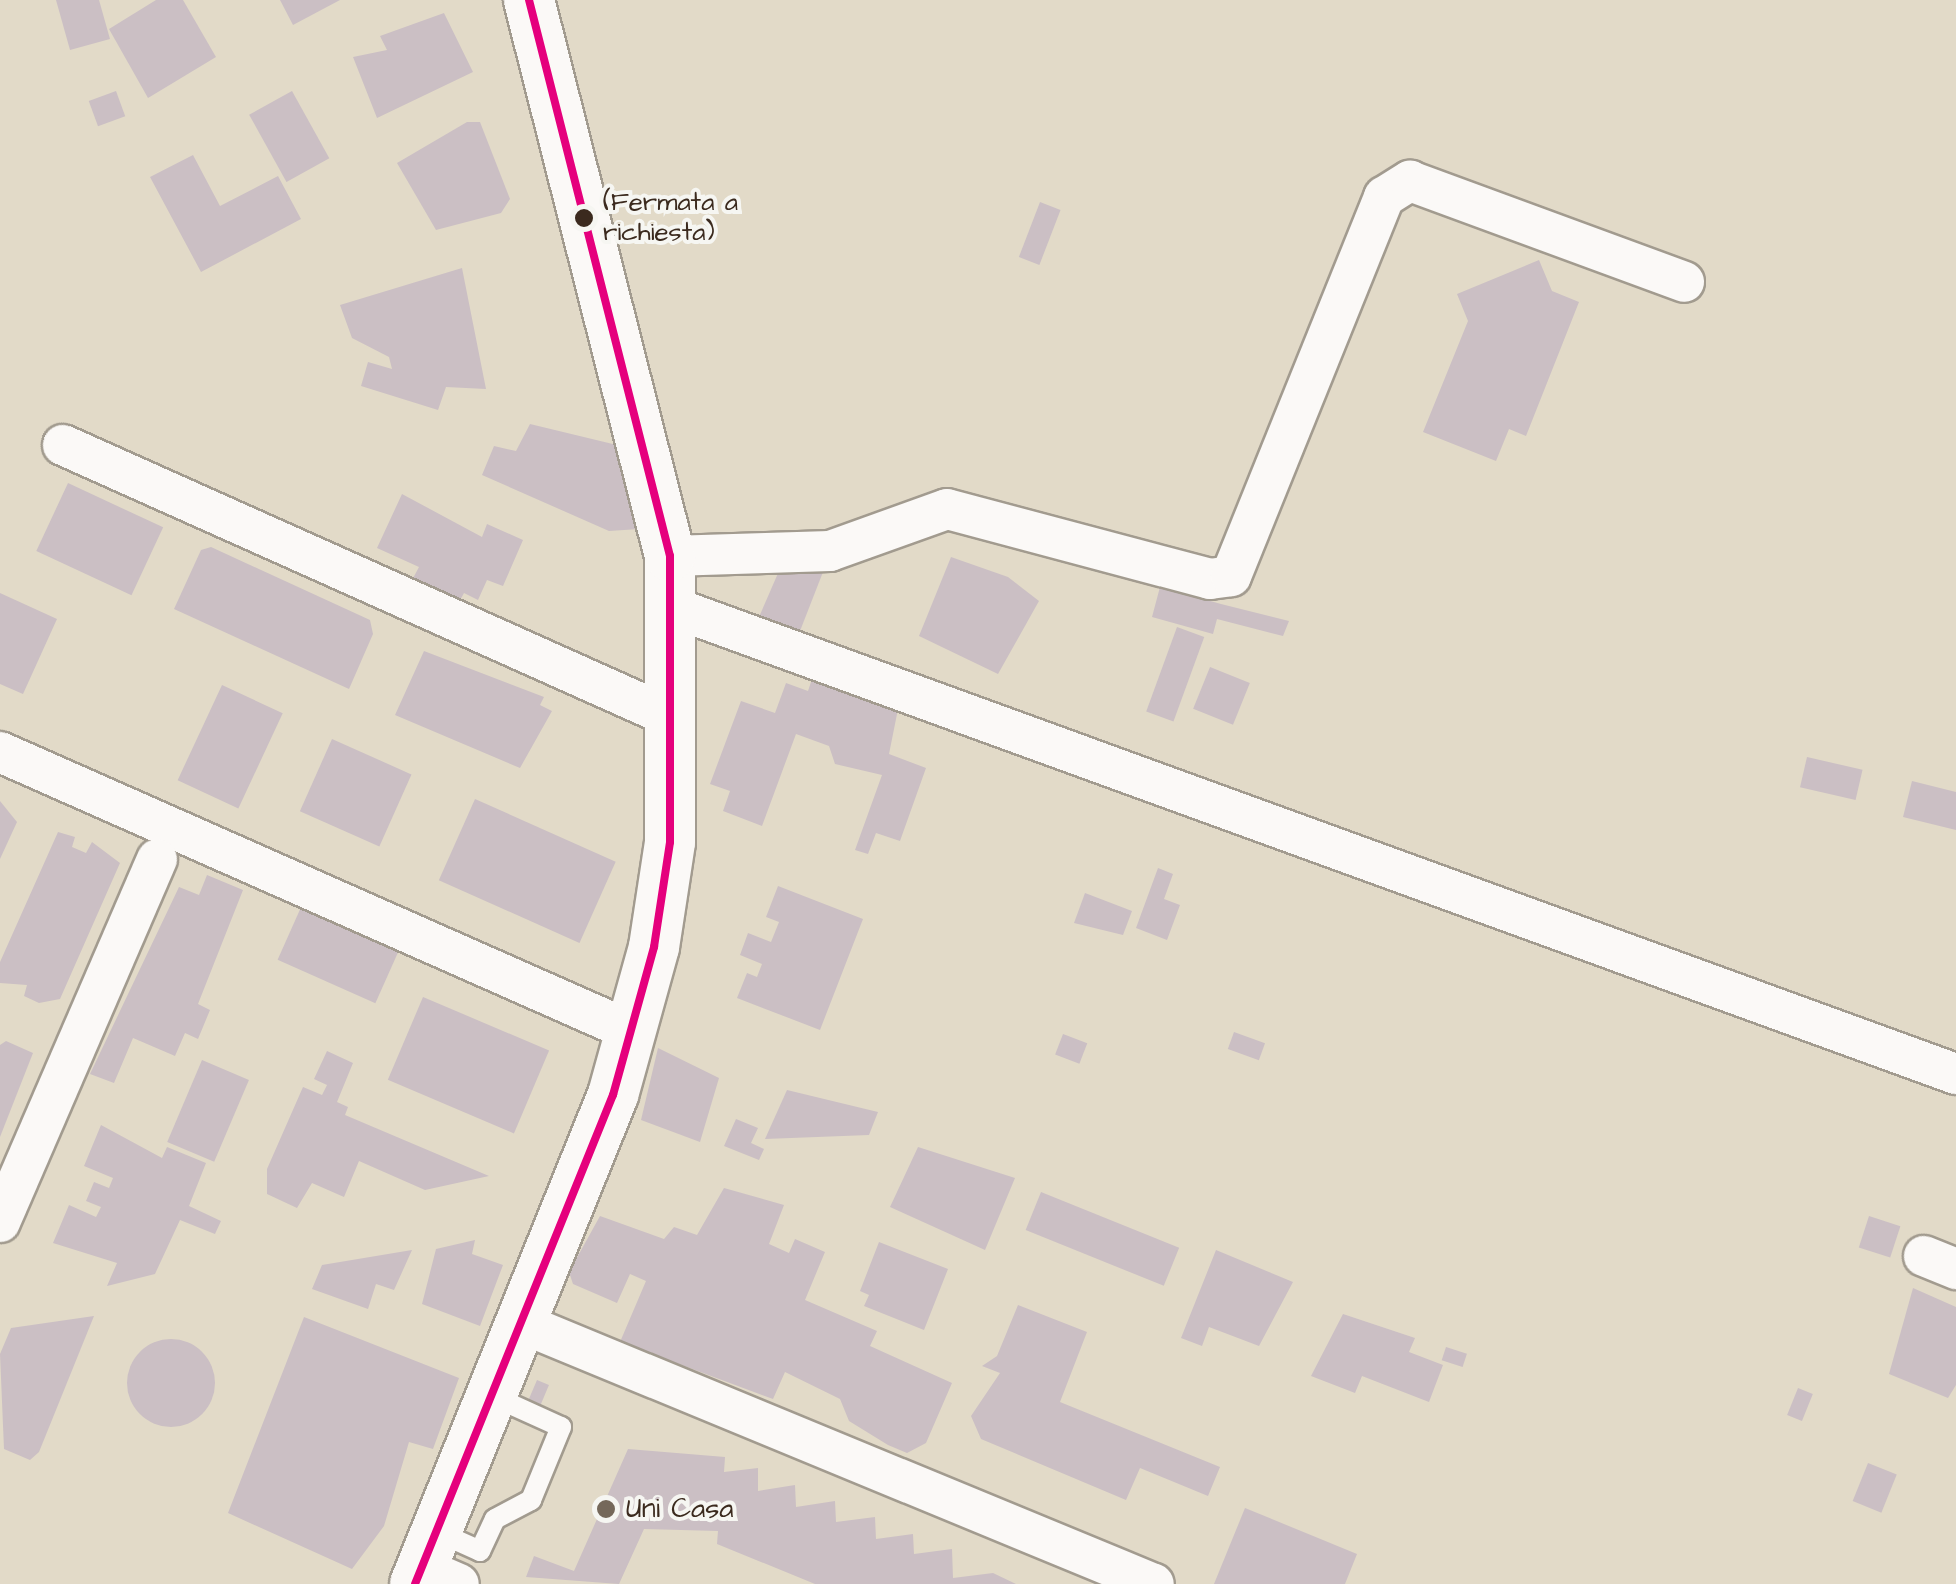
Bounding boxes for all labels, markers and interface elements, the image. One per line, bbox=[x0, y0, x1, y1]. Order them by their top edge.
place label: (Fermata a richiesta) bbox=[603, 187, 738, 248]
marker: (Fermata a richiesta) bbox=[574, 208, 594, 228]
place label: Uni Casa bbox=[626, 1492, 734, 1526]
marker: Uni Casa bbox=[595, 1498, 617, 1520]

